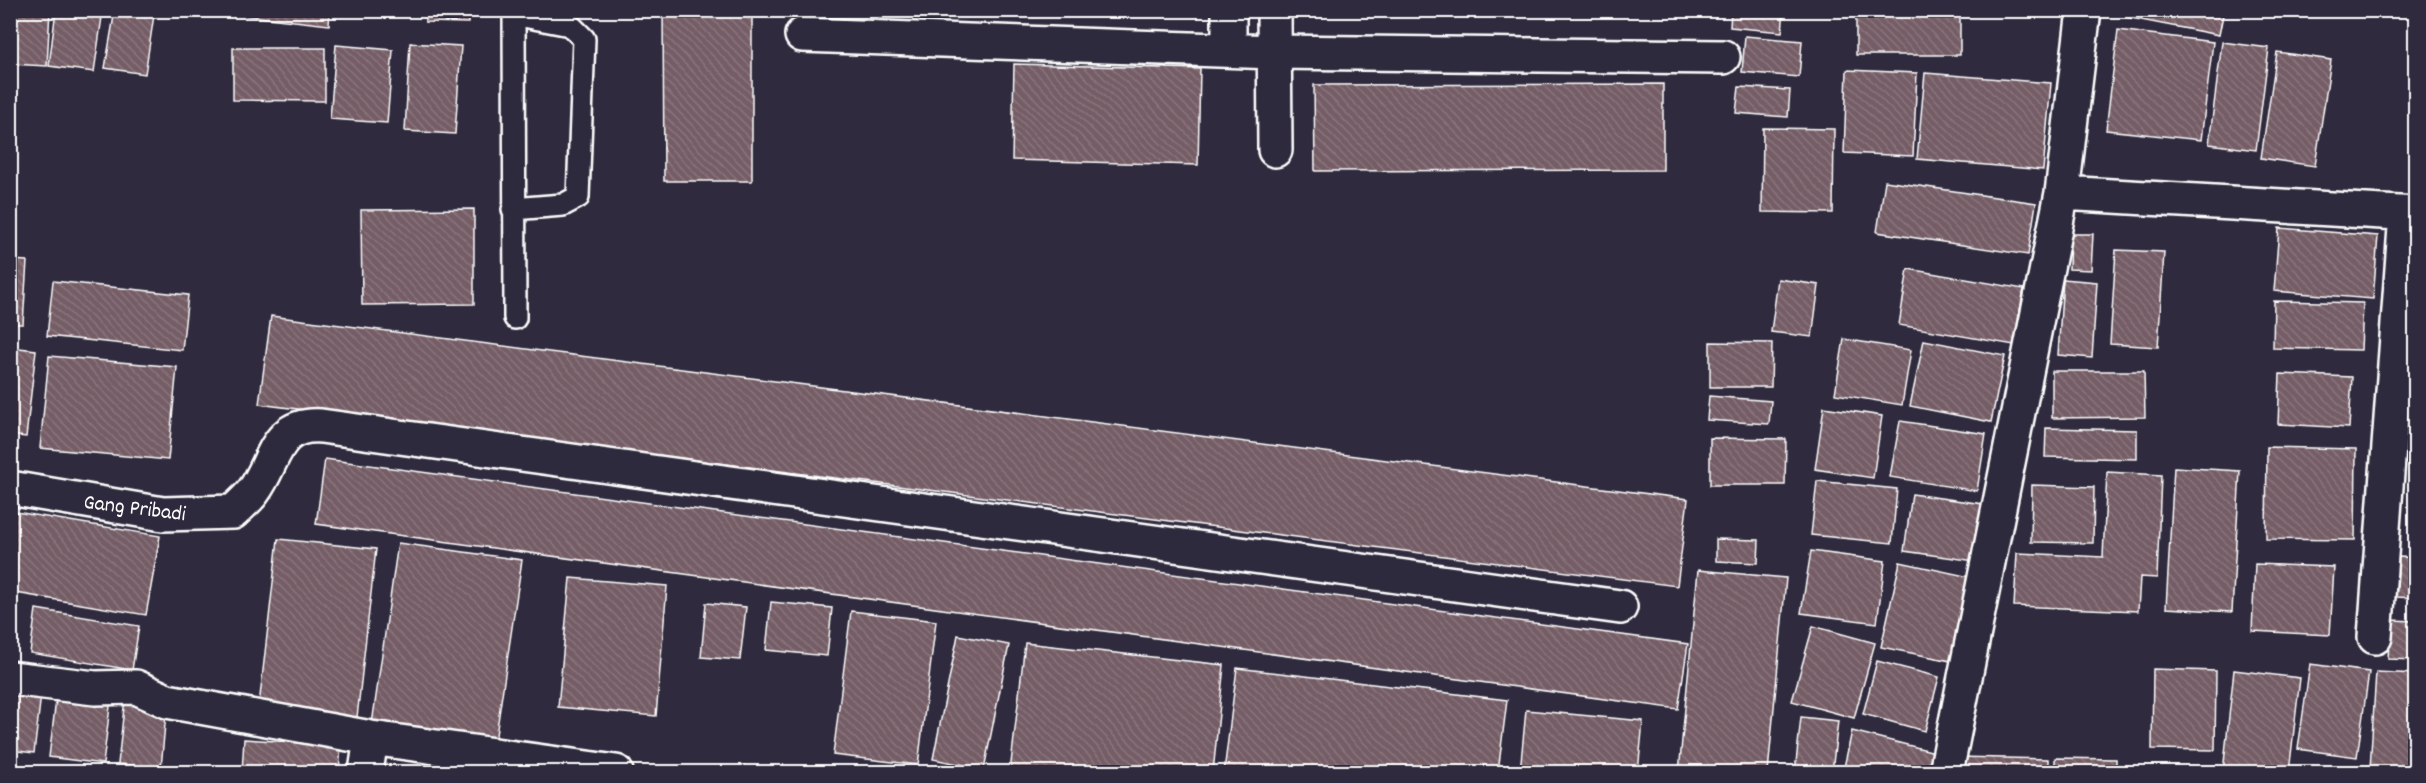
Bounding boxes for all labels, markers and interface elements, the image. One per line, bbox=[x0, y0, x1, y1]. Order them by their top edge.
street label: Gang Pribadi bbox=[82, 488, 187, 531]

